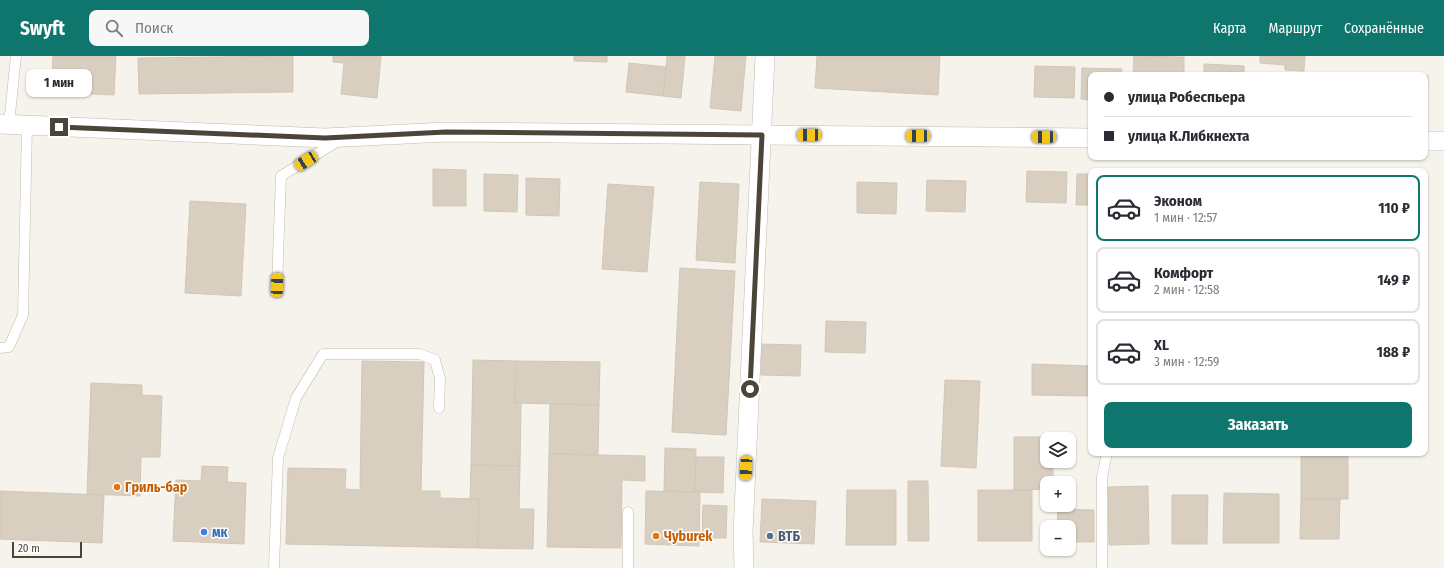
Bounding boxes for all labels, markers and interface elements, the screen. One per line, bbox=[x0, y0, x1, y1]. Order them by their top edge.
search box bbox=[89, 10, 369, 46]
text: Swyft bbox=[20, 17, 65, 40]
icon: search bbox=[103, 17, 125, 39]
text: Поиск bbox=[135, 19, 173, 37]
text: Карта bbox=[1213, 20, 1246, 37]
text: Маршрут bbox=[1268, 20, 1322, 37]
text: Сохранённые bbox=[1344, 20, 1424, 37]
callout: 1 мин bbox=[26, 69, 92, 97]
text: 1 мин bbox=[44, 75, 74, 90]
text: улица Робеспьера bbox=[1128, 88, 1245, 106]
route end bbox=[50, 118, 68, 136]
text: улица К.Либкнехта bbox=[1128, 127, 1250, 145]
car bbox=[797, 129, 821, 141]
car bbox=[906, 130, 930, 142]
car bbox=[1032, 131, 1056, 143]
car bbox=[293, 150, 319, 172]
icon: car bbox=[1106, 190, 1142, 226]
text: Эконом bbox=[1154, 192, 1202, 210]
text: 110 ₽ bbox=[1378, 199, 1410, 217]
text: 1 мин · 12:57 bbox=[1154, 210, 1217, 225]
icon: car bbox=[1106, 262, 1142, 298]
text: Комфорт bbox=[1154, 264, 1213, 282]
text: 149 ₽ bbox=[1377, 271, 1410, 289]
car bbox=[271, 273, 283, 297]
text: 2 мин · 12:58 bbox=[1154, 282, 1220, 297]
icon: car bbox=[1106, 334, 1142, 370]
text: XL bbox=[1154, 336, 1169, 354]
text: 188 ₽ bbox=[1377, 343, 1410, 361]
text: 3 мин · 12:59 bbox=[1154, 354, 1219, 369]
route start bbox=[741, 380, 759, 398]
button: Заказать bbox=[1104, 402, 1412, 448]
map controls bbox=[1040, 432, 1076, 556]
button: layers bbox=[1040, 432, 1076, 468]
car bbox=[739, 456, 753, 480]
button: + bbox=[1040, 476, 1076, 512]
place label: Гриль-бар bbox=[125, 479, 188, 496]
marker: Гриль-бар bbox=[112, 482, 122, 492]
button: − bbox=[1040, 520, 1076, 556]
place label: мк bbox=[212, 524, 229, 541]
marker: мк bbox=[199, 527, 209, 537]
place label: Чуburek bbox=[664, 528, 713, 545]
place label: ВТБ bbox=[778, 528, 800, 545]
marker: Чуburek bbox=[651, 531, 661, 541]
marker: ВТБ bbox=[765, 531, 775, 541]
scale bar bbox=[12, 540, 82, 559]
text: 20 m bbox=[18, 542, 40, 555]

